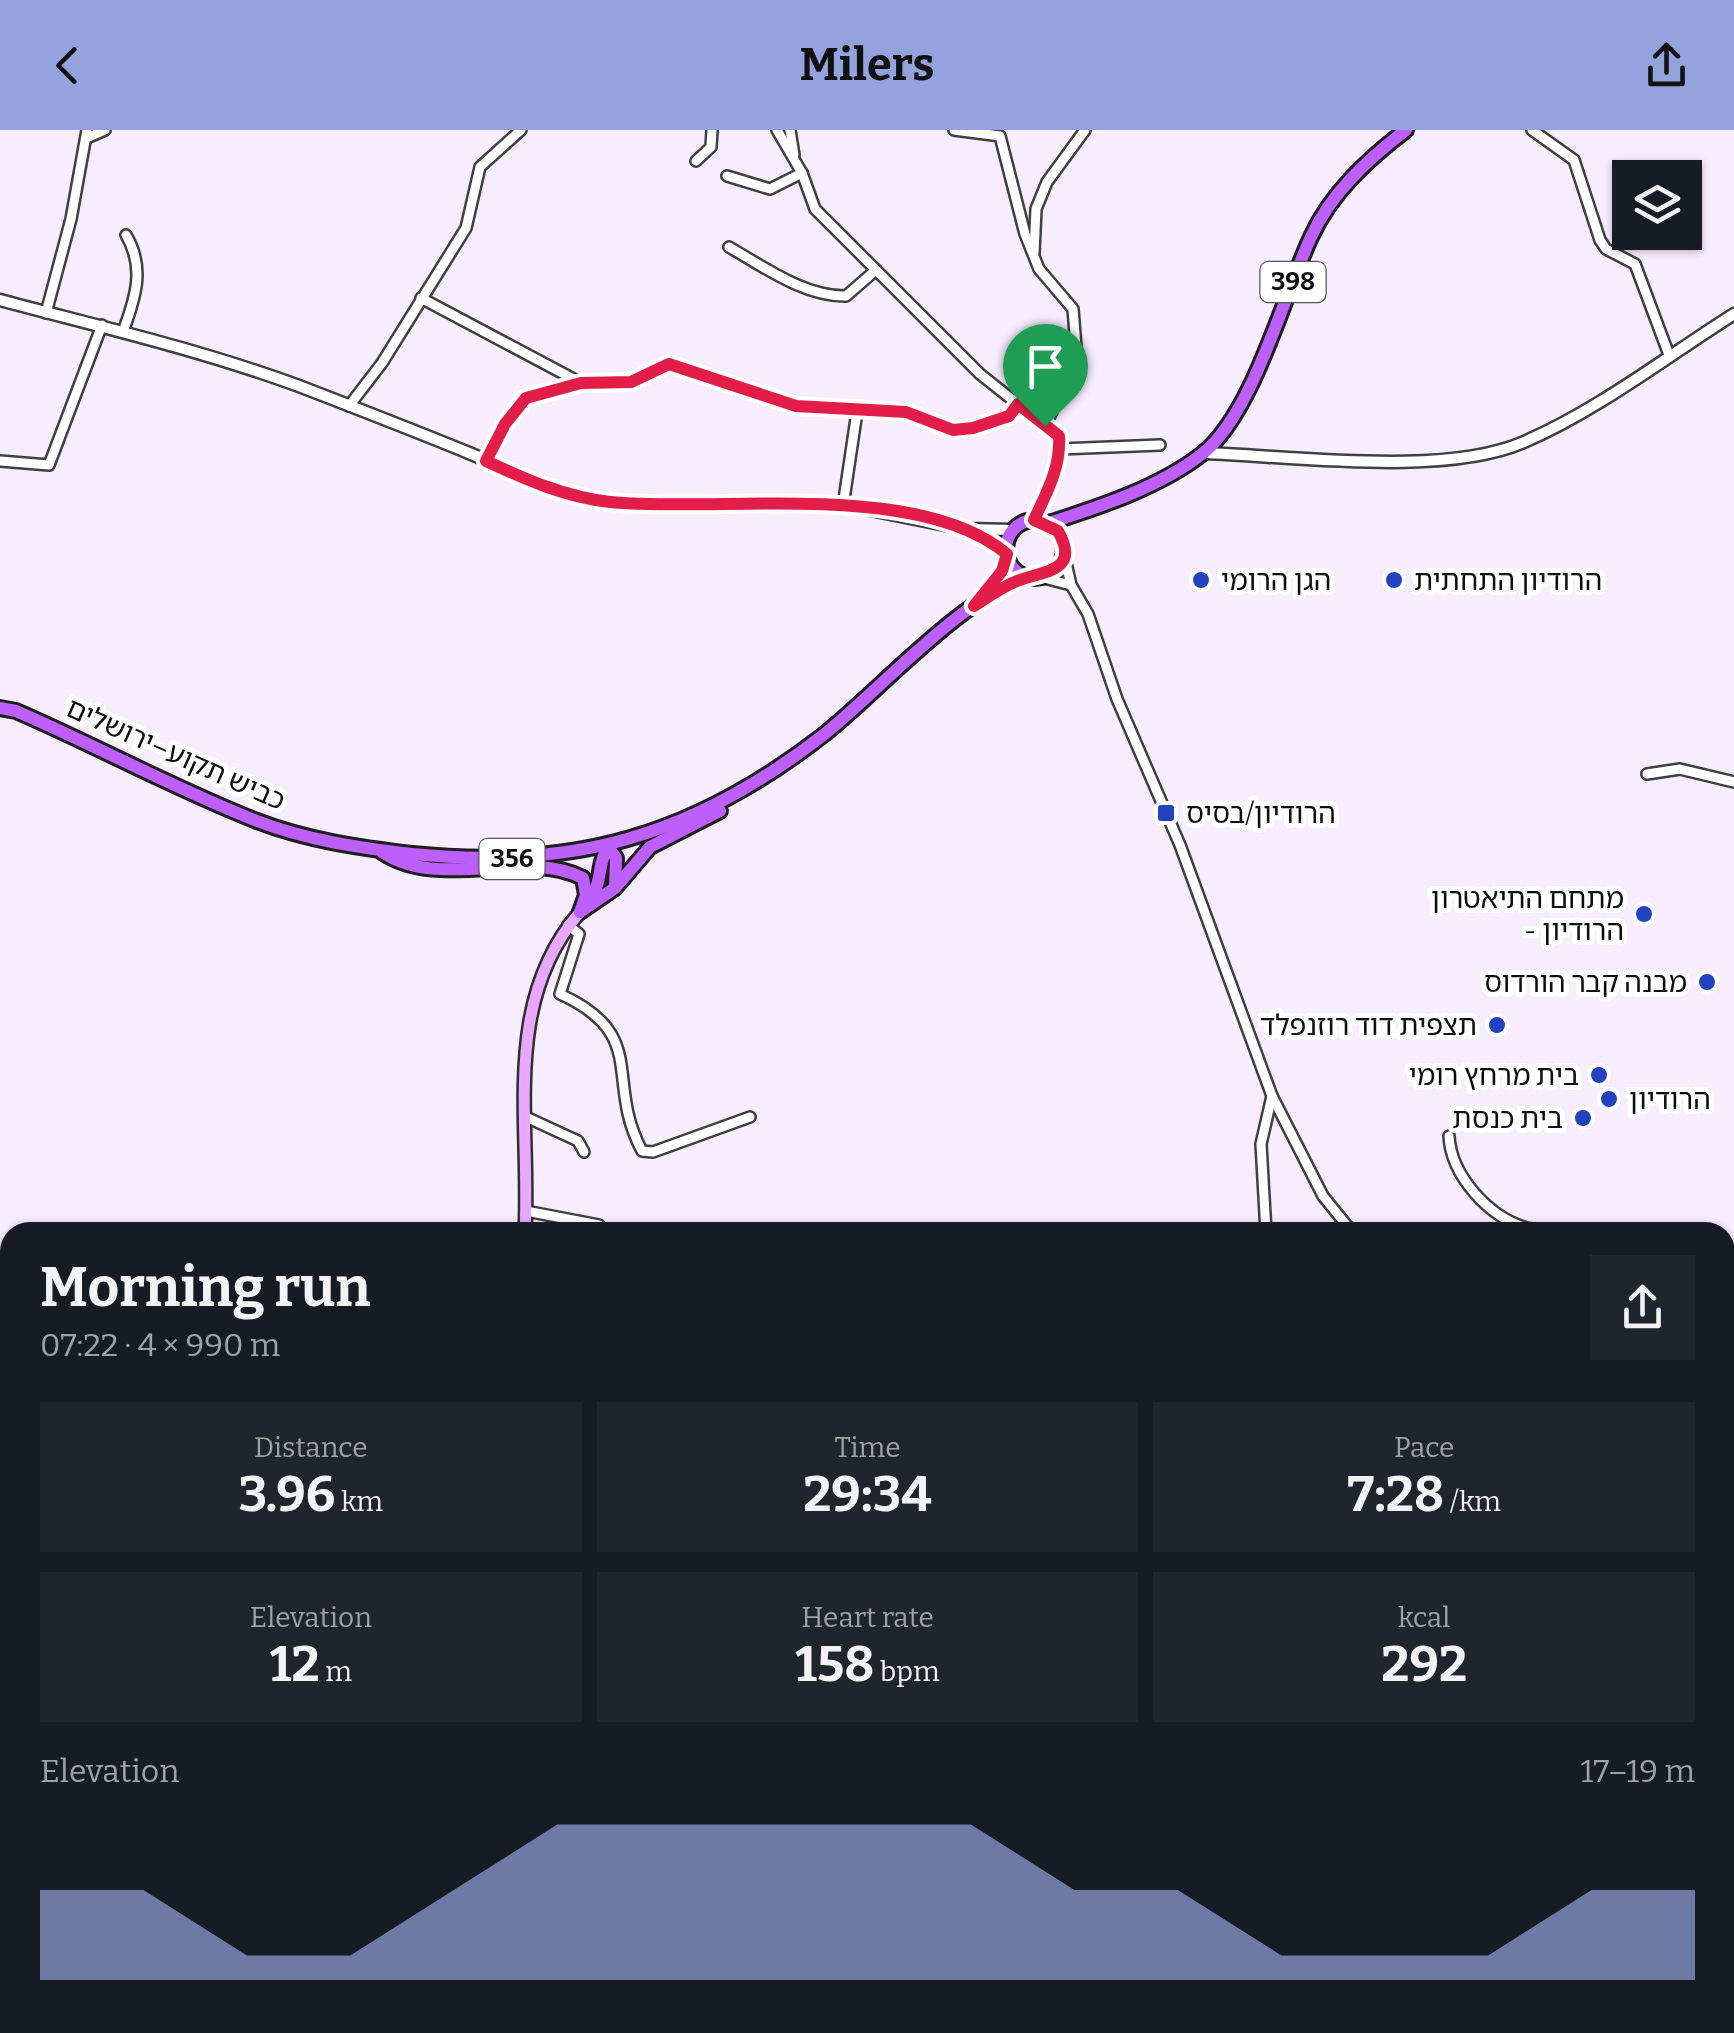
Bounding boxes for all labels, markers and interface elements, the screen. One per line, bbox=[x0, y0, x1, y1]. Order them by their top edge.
icon: back bbox=[40, 38, 95, 93]
text: Milers bbox=[799, 38, 935, 92]
icon: share bbox=[1639, 38, 1694, 93]
map controls bbox=[1612, 160, 1702, 250]
button: layers bbox=[1612, 160, 1702, 250]
road number: 398 bbox=[1260, 262, 1326, 302]
pin bbox=[1003, 324, 1088, 427]
icon: arrive bbox=[1018, 339, 1073, 394]
place label: הגן הרומי bbox=[1221, 564, 1331, 597]
place label: הרודיון התחתית bbox=[1414, 564, 1602, 597]
marker: הגן הרומי bbox=[1190, 569, 1212, 591]
marker: הרודיון התחתית bbox=[1383, 569, 1405, 591]
street label: כביש תקוע–ירושלים bbox=[61, 691, 291, 817]
place label: הרודיון/בסיס bbox=[1186, 797, 1336, 830]
marker: הרודיון/בסיס bbox=[1155, 802, 1177, 824]
road number: 356 bbox=[480, 839, 544, 879]
place label: מתחם התיאטרון - הרודיון bbox=[1431, 882, 1624, 947]
marker: מתחם התיאטרון - הרודיון bbox=[1633, 903, 1655, 925]
place label: מבנה קבר הורדוס bbox=[1484, 966, 1687, 999]
marker: מבנה קבר הורדוס bbox=[1696, 971, 1718, 993]
place label: תצפית דוד רוזנפלד bbox=[1260, 1009, 1477, 1042]
marker: תצפית דוד רוזנפלד bbox=[1486, 1014, 1508, 1036]
place label: בית מרחץ רומי bbox=[1409, 1059, 1579, 1092]
marker: בית מרחץ רומי bbox=[1588, 1064, 1610, 1086]
place label: הרודיון bbox=[1629, 1083, 1711, 1116]
marker: הרודיון bbox=[1598, 1088, 1620, 1110]
place label: בית כנסת bbox=[1452, 1102, 1563, 1135]
marker: בית כנסת bbox=[1572, 1107, 1594, 1129]
text: Morning run bbox=[40, 1255, 371, 1321]
button: share bbox=[1590, 1255, 1695, 1360]
text: 07:22 · 4 × 990 m bbox=[40, 1326, 280, 1364]
text: Distance bbox=[254, 1431, 368, 1464]
text: Time bbox=[834, 1431, 901, 1464]
text: Pace bbox=[1394, 1431, 1454, 1464]
text: 3.96 bbox=[239, 1464, 335, 1524]
text: 29:34 bbox=[803, 1464, 932, 1524]
text: 7:28 bbox=[1347, 1464, 1444, 1524]
text: km bbox=[335, 1485, 383, 1518]
text: /km bbox=[1444, 1485, 1501, 1518]
text: Elevation bbox=[250, 1601, 372, 1634]
text: Heart rate bbox=[801, 1601, 934, 1634]
text: kcal bbox=[1398, 1601, 1450, 1634]
text: 12 bbox=[270, 1634, 320, 1694]
text: 158 bbox=[795, 1634, 874, 1694]
text: 292 bbox=[1381, 1634, 1467, 1694]
text: m bbox=[320, 1655, 352, 1688]
text: bpm bbox=[874, 1655, 940, 1688]
text: Elevation bbox=[40, 1752, 180, 1790]
text: 17–19 m bbox=[1580, 1752, 1695, 1790]

